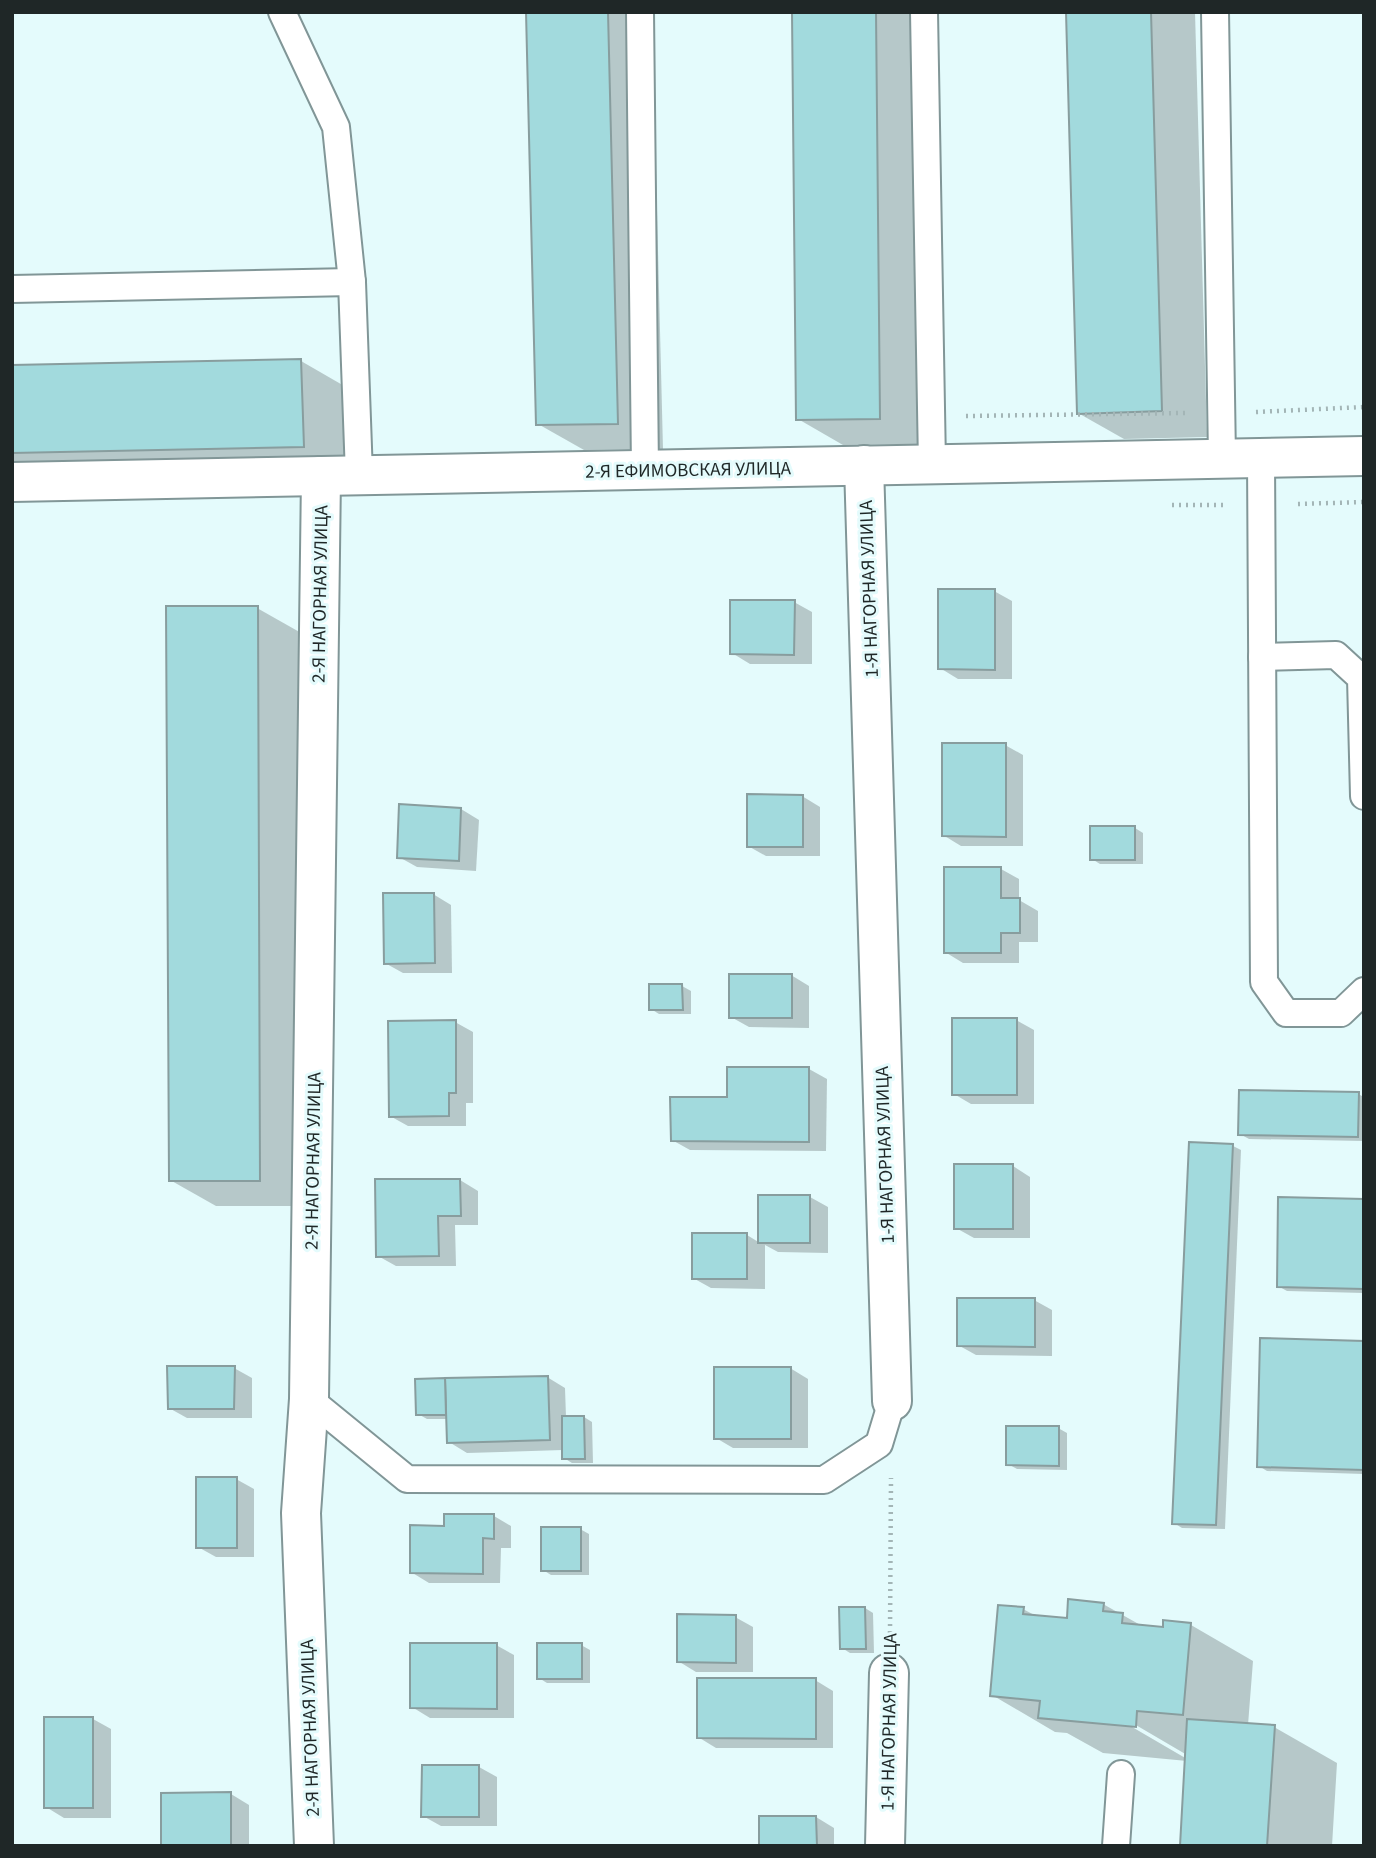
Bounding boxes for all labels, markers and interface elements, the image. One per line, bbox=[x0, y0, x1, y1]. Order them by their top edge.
street label: 2-Я ЕФИМОВСКАЯ УЛИЦА bbox=[585, 455, 792, 486]
street label: 1-Я НАГОРНАЯ УЛИЦА bbox=[853, 499, 886, 678]
street label: 2-Я НАГОРНАЯ УЛИЦА bbox=[305, 504, 336, 683]
street label: 1-Я НАГОРНАЯ УЛИЦА bbox=[869, 1065, 902, 1244]
street label: 2-Я НАГОРНАЯ УЛИЦА bbox=[298, 1071, 329, 1250]
street label: 1-Я НАГОРНАЯ УЛИЦА bbox=[874, 1632, 905, 1811]
street label: 2-Я НАГОРНАЯ УЛИЦА bbox=[294, 1638, 327, 1817]

